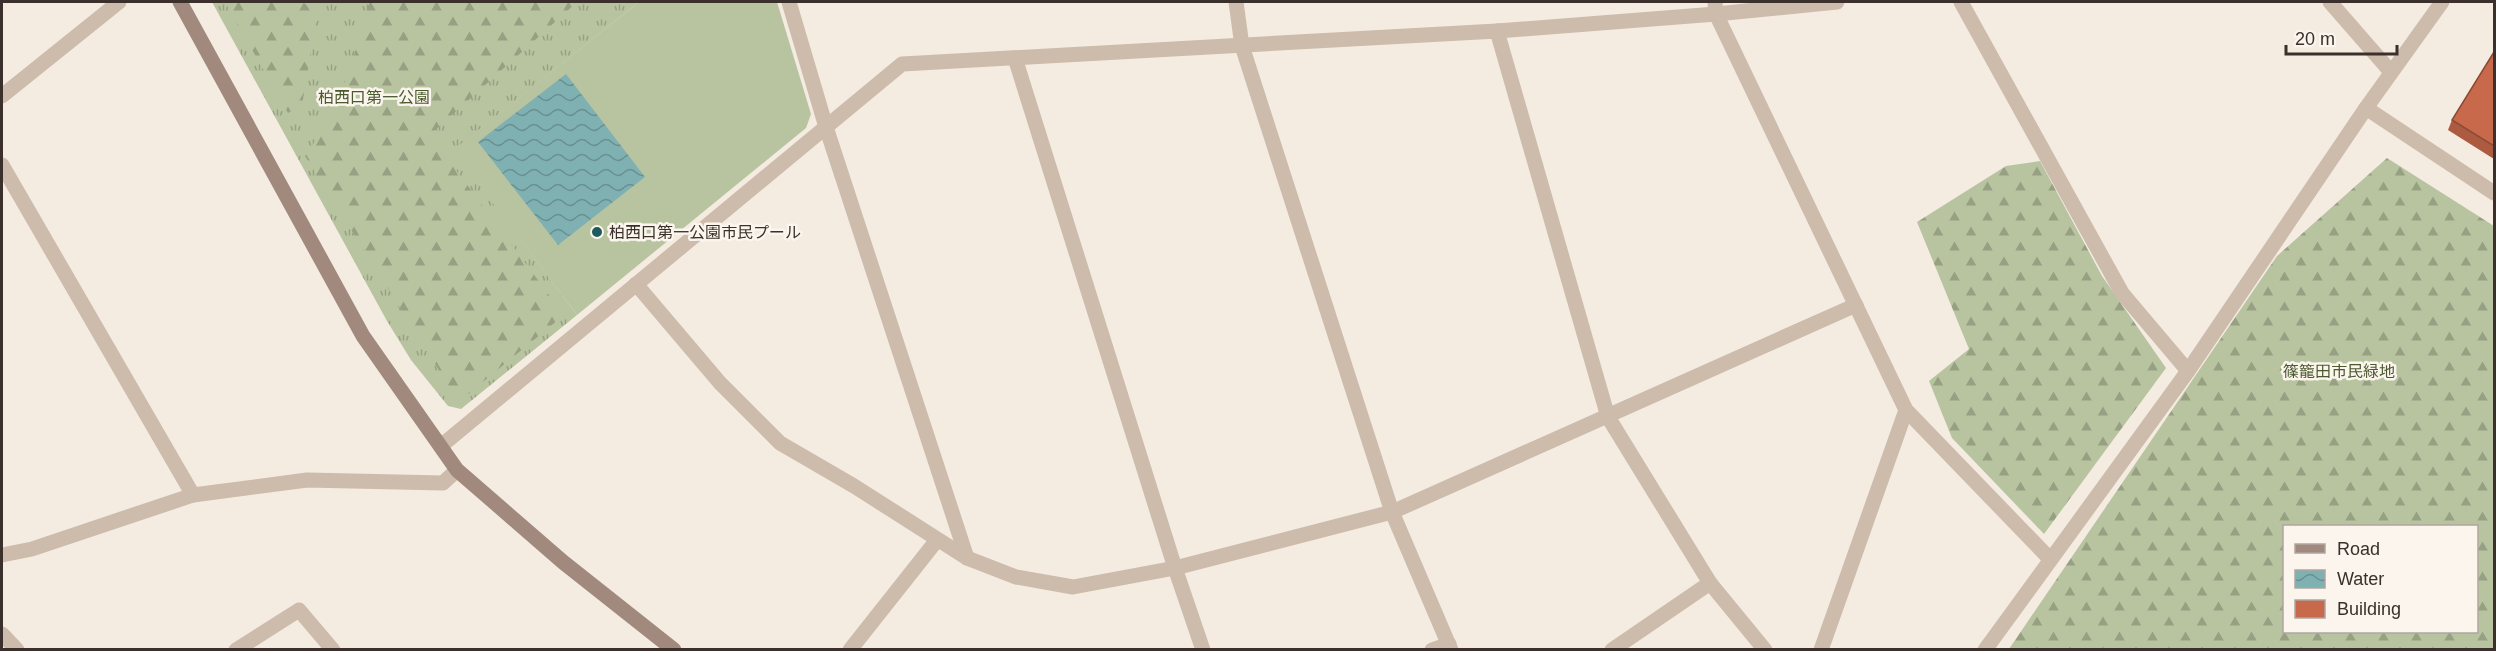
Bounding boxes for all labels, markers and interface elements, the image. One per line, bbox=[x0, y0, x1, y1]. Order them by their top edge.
scale bar bbox=[2286, 18, 2397, 56]
text: 20 m bbox=[2295, 29, 2335, 49]
park label: 柏西口第一公園 bbox=[318, 89, 430, 106]
place label: 柏西口第一公園市民プール bbox=[609, 224, 801, 241]
marker: 柏西口第一公園市民プール bbox=[590, 225, 604, 239]
park label: 篠籠田市民緑地 bbox=[2283, 363, 2395, 380]
legend bbox=[2283, 525, 2478, 633]
text: Road bbox=[2337, 539, 2380, 559]
text: Water bbox=[2337, 569, 2384, 589]
text: Building bbox=[2337, 599, 2401, 619]

